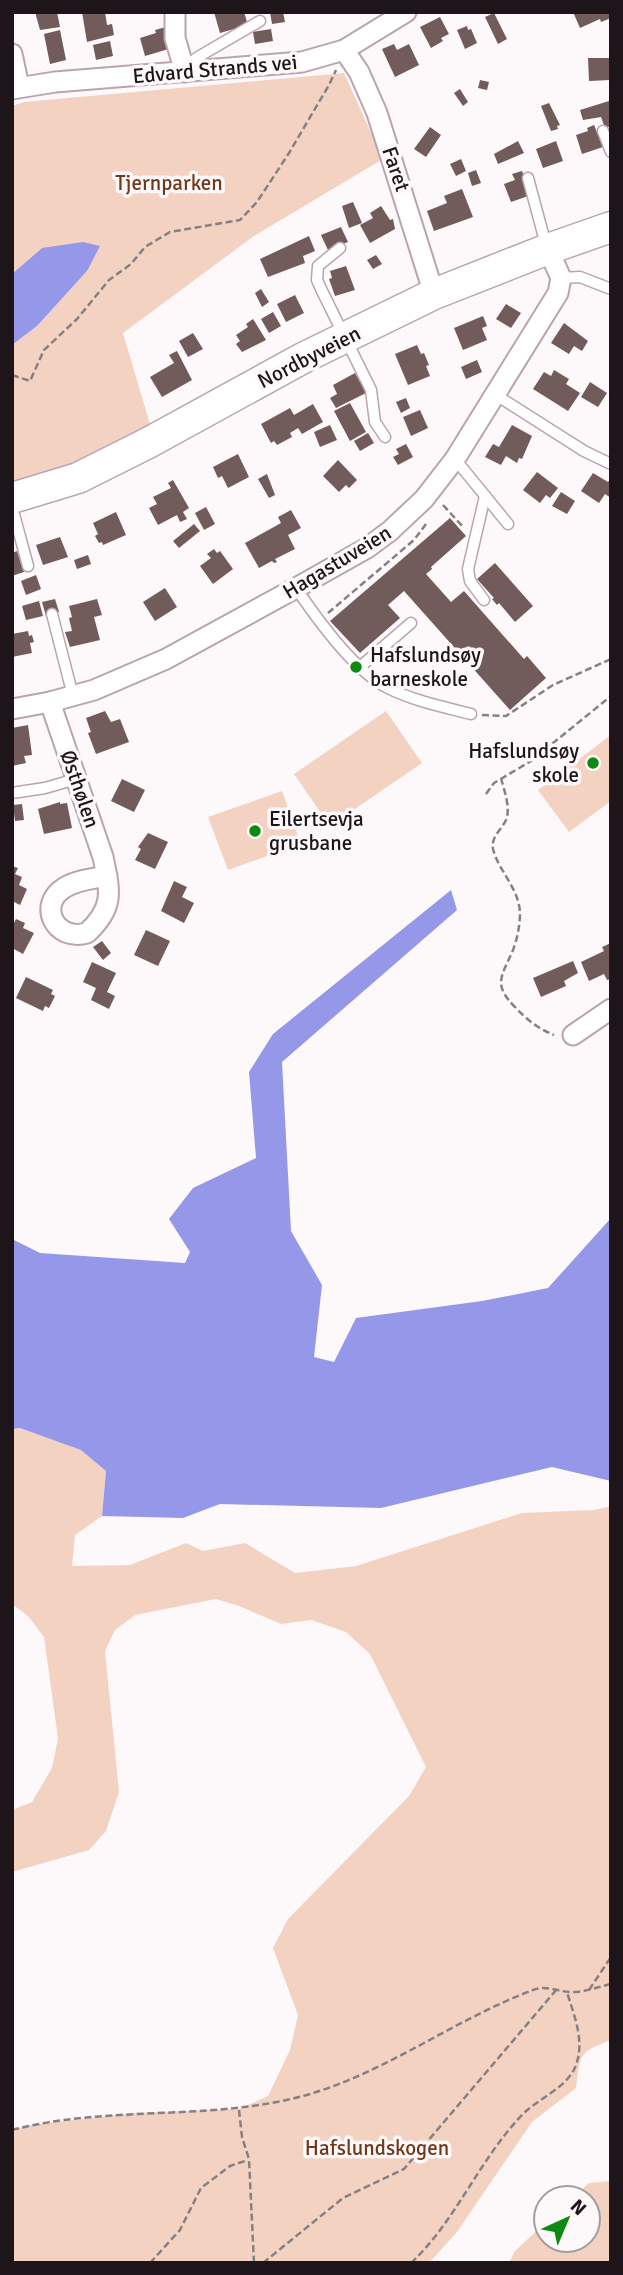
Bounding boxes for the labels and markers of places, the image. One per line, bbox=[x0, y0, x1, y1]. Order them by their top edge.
place label: Hafslundsøy barneskole bbox=[370, 642, 481, 692]
marker: Hafslundsøy barneskole bbox=[348, 659, 364, 675]
place label: Hafslundsøy skole bbox=[468, 738, 579, 788]
marker: Hafslundsøy skole bbox=[585, 755, 601, 771]
place label: Eilertsevja grusbane bbox=[269, 806, 364, 856]
marker: Eilertsevja grusbane bbox=[247, 823, 263, 839]

